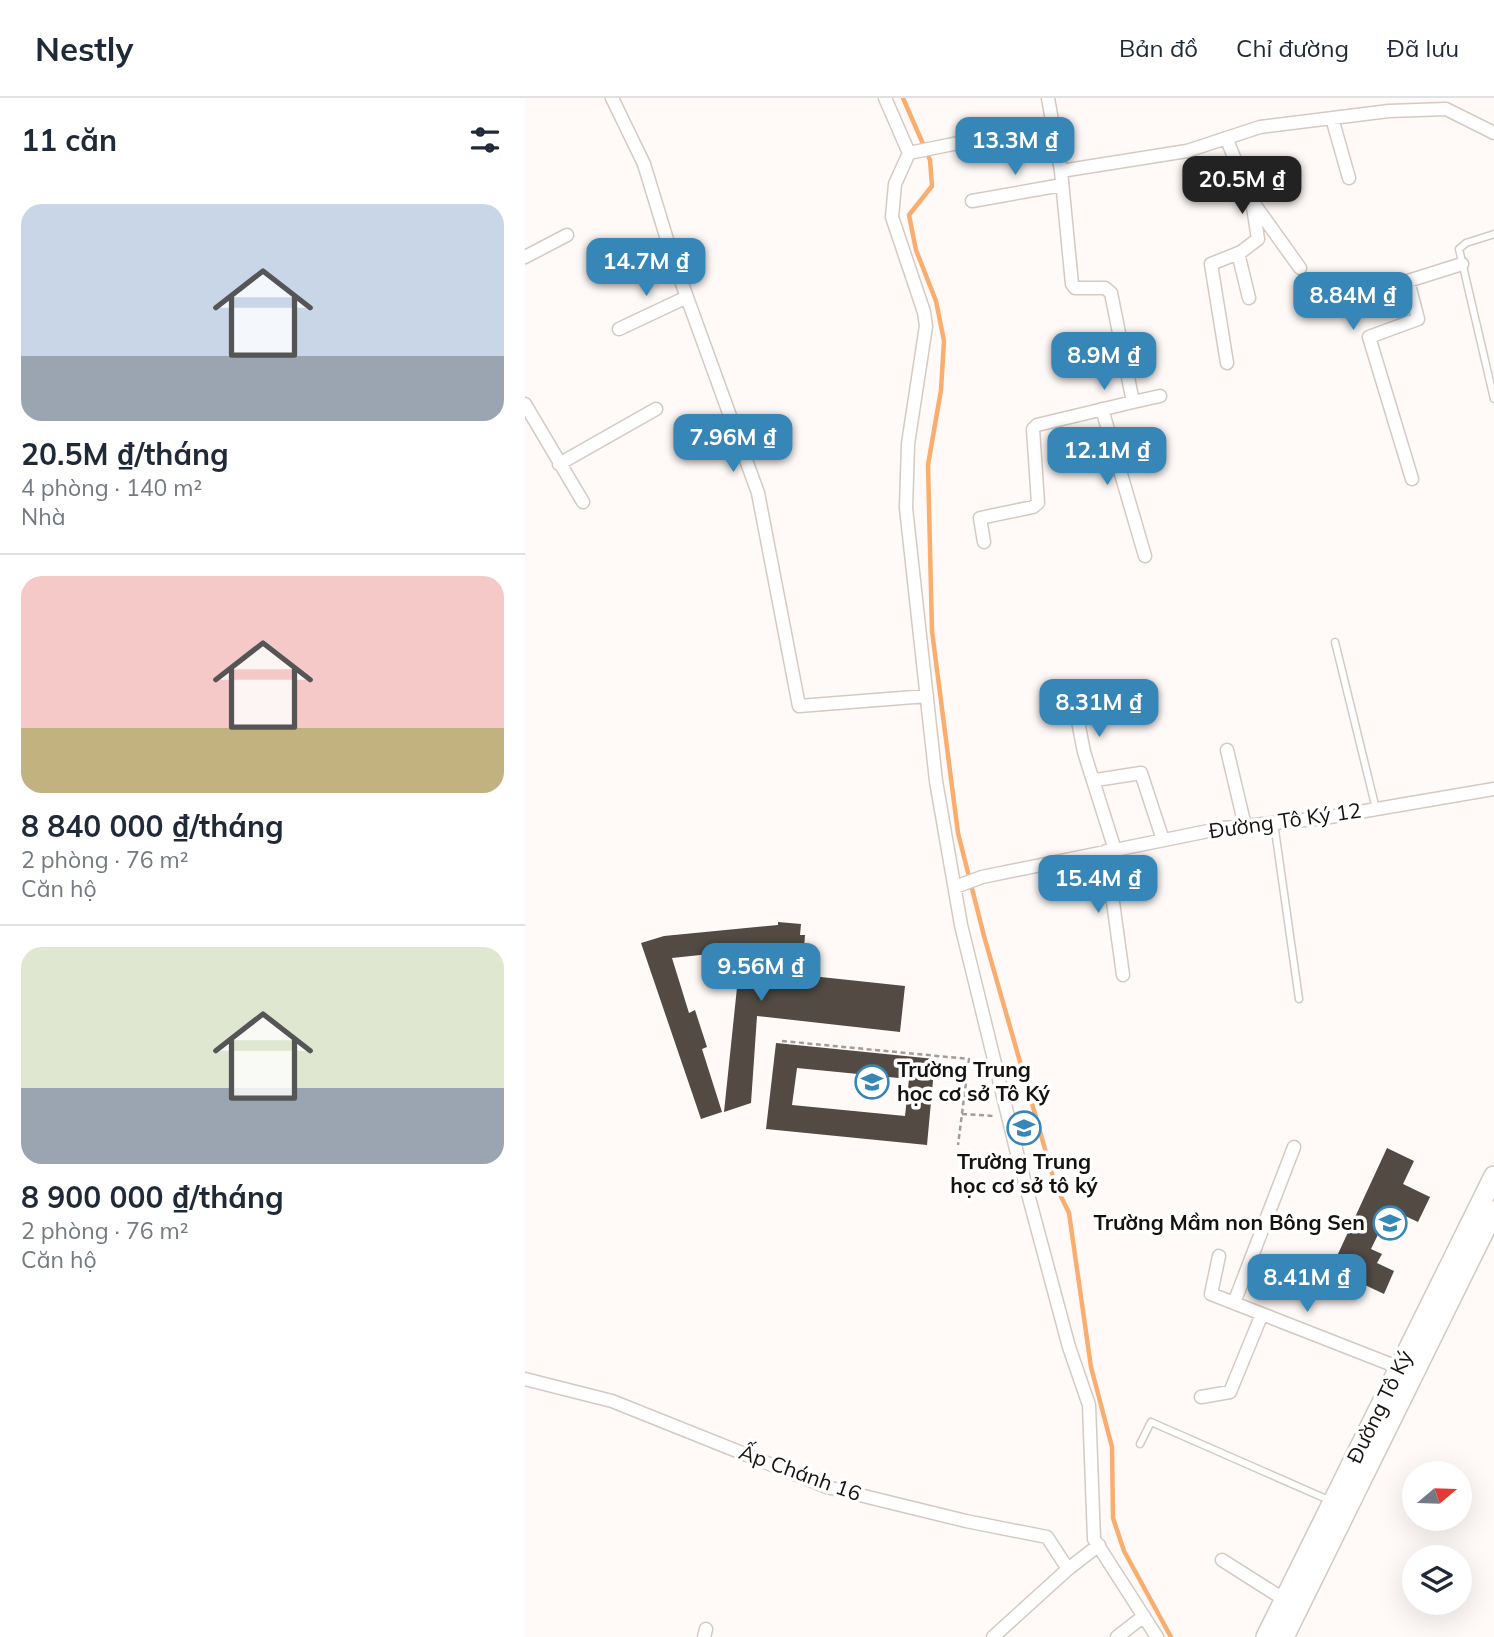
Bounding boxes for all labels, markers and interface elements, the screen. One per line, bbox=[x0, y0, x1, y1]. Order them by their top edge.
text: Nestly bbox=[35, 28, 133, 69]
text: Bản đồ bbox=[1119, 33, 1198, 63]
text: Chỉ đường bbox=[1236, 33, 1349, 63]
text: Đã lưu bbox=[1387, 33, 1459, 63]
pin: 13.3M ₫ bbox=[950, 118, 1080, 177]
text: 11 căn bbox=[21, 121, 117, 159]
icon: filters bbox=[466, 121, 504, 159]
text: 13.3M ₫ bbox=[971, 125, 1059, 154]
pin: 20.5M ₫ bbox=[1177, 156, 1307, 216]
text: 20.5M ₫ bbox=[1198, 164, 1286, 193]
pin: 14.7M ₫ bbox=[581, 238, 711, 298]
text: 14.7M ₫ bbox=[602, 246, 690, 275]
icon: home bbox=[200, 250, 326, 376]
pin: 8.84M ₫ bbox=[1288, 272, 1418, 332]
text: 8.84M ₫ bbox=[1309, 280, 1397, 309]
pin: 8.9M ₫ bbox=[1047, 332, 1161, 392]
text: 8.9M ₫ bbox=[1067, 340, 1141, 369]
pin: 7.96M ₫ bbox=[668, 414, 798, 474]
text: 7.96M ₫ bbox=[689, 422, 777, 451]
pin: 12.1M ₫ bbox=[1042, 428, 1172, 487]
text: 20.5M ₫/tháng bbox=[21, 435, 229, 473]
text: 12.1M ₫ bbox=[1063, 435, 1151, 464]
text: 4 phòng · 140 m² bbox=[21, 473, 202, 502]
text: Nhà bbox=[21, 502, 65, 531]
icon: home bbox=[200, 622, 326, 748]
pin: 8.31M ₫ bbox=[1034, 680, 1164, 739]
text: 8.31M ₫ bbox=[1055, 687, 1143, 716]
street label: Đường Tô Ký 12 bbox=[1207, 796, 1363, 844]
text: 8 840 000 ₫/tháng bbox=[21, 807, 284, 845]
text: 2 phòng · 76 m² bbox=[21, 845, 188, 874]
pin: 15.4M ₫ bbox=[1033, 856, 1163, 915]
text: 15.4M ₫ bbox=[1054, 863, 1142, 892]
text: Căn hộ bbox=[21, 874, 97, 903]
pin: 9.56M ₫ bbox=[696, 944, 826, 1003]
text: 9.56M ₫ bbox=[717, 951, 805, 980]
icon: home bbox=[200, 993, 326, 1119]
place label: Trường Trung học cơ sở Tô Ký bbox=[897, 1056, 1051, 1106]
school or university icon: Trường Trung học cơ sở Tô Ký bbox=[853, 1063, 891, 1101]
school or university icon: Trường Trung học cơ sở tô ký bbox=[1005, 1109, 1043, 1147]
place label: Trường Trung học cơ sở tô ký bbox=[950, 1148, 1098, 1198]
text: 8 900 000 ₫/tháng bbox=[21, 1178, 284, 1216]
school or university icon: Trường Mầm non Bông Sen bbox=[1371, 1204, 1409, 1242]
place label: Trường Mầm non Bông Sen bbox=[1093, 1209, 1365, 1235]
text: 2 phòng · 76 m² bbox=[21, 1216, 188, 1245]
text: Căn hộ bbox=[21, 1245, 97, 1274]
pin: 8.41M ₫ bbox=[1242, 1254, 1372, 1314]
text: 8.41M ₫ bbox=[1263, 1262, 1351, 1291]
street label: Đường Tô Ký bbox=[1341, 1346, 1418, 1467]
street label: Ấp Chánh 16 bbox=[736, 1437, 865, 1506]
north arrow bbox=[1402, 1461, 1472, 1531]
map controls bbox=[1402, 1461, 1472, 1615]
button: layers bbox=[1402, 1545, 1472, 1615]

